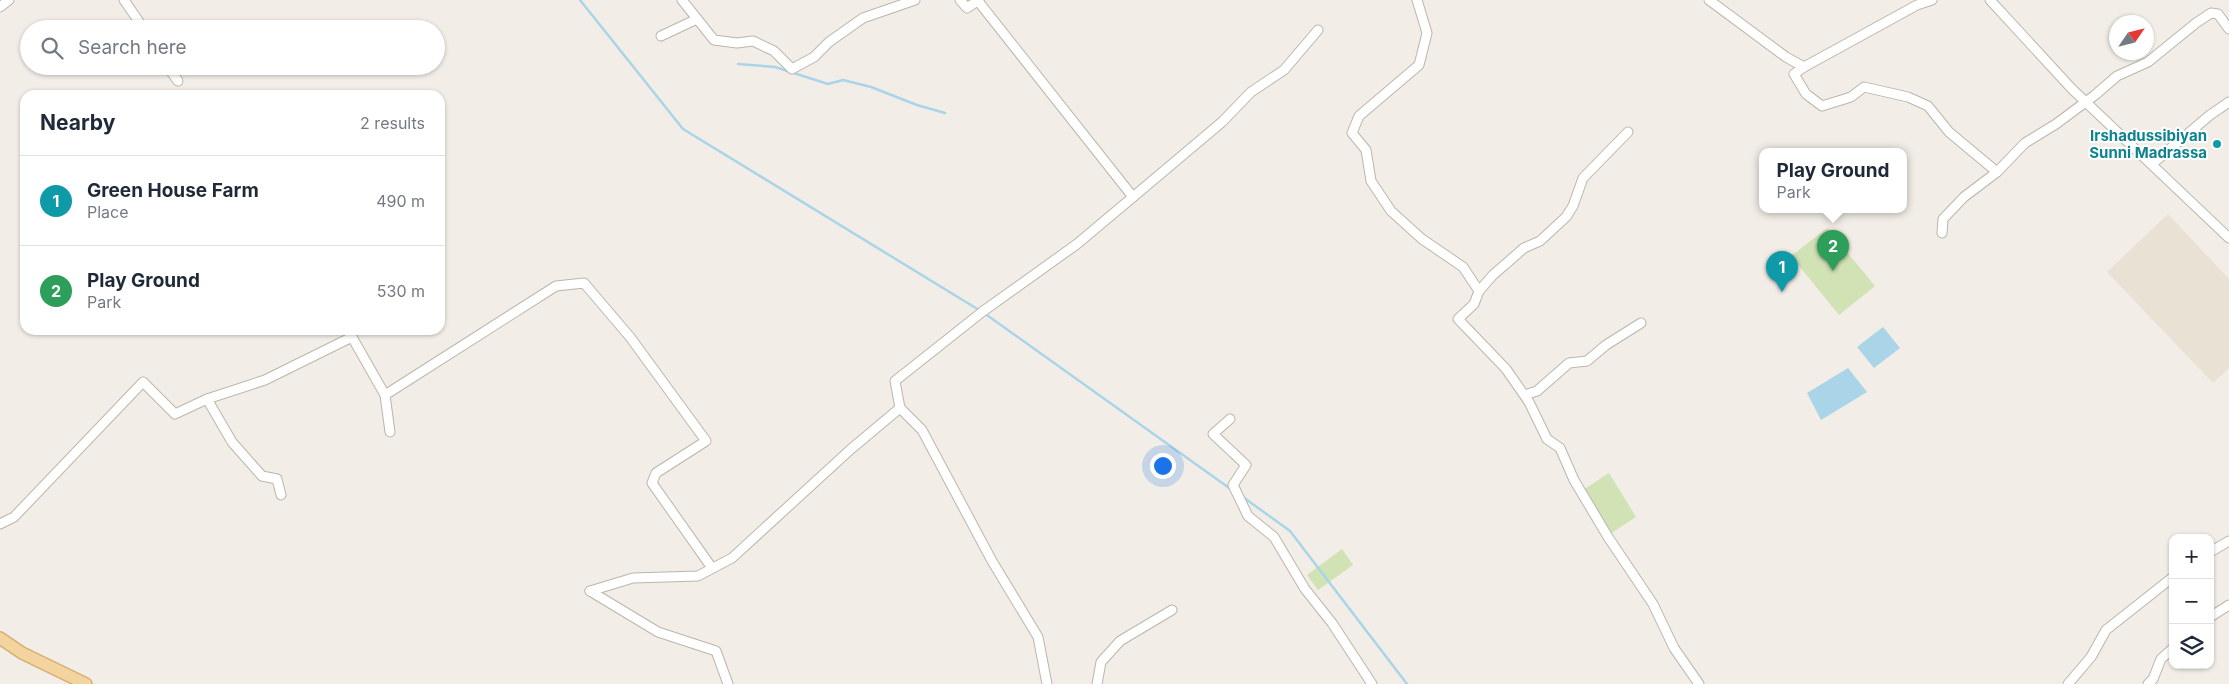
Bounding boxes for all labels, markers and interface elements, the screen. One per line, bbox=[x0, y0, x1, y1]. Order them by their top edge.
north arrow bbox=[2109, 15, 2154, 60]
search box bbox=[20, 20, 445, 75]
icon: search bbox=[38, 34, 66, 62]
text: Search here bbox=[78, 36, 187, 59]
text: Nearby bbox=[40, 110, 115, 135]
text: 2 results bbox=[360, 113, 425, 133]
place label: Irshadussibiyan Sunni Madrassa bbox=[2089, 126, 2207, 162]
marker: Irshadussibiyan Sunni Madrassa bbox=[2211, 138, 2223, 150]
popup bbox=[1759, 148, 1907, 213]
text: Play Ground bbox=[1777, 159, 1889, 182]
text: Green House Farm bbox=[87, 179, 259, 202]
text: Park bbox=[1777, 182, 1811, 202]
text: 1 bbox=[53, 191, 59, 211]
text: 490 m bbox=[376, 191, 425, 211]
text: Place bbox=[87, 202, 129, 222]
pin: 2 bbox=[1817, 230, 1849, 271]
pin: 1 bbox=[1766, 251, 1798, 292]
text: Play Ground bbox=[87, 269, 200, 292]
text: 2 bbox=[51, 281, 61, 301]
text: 530 m bbox=[377, 281, 425, 301]
text: Park bbox=[87, 292, 121, 312]
your location bbox=[1150, 453, 1176, 479]
map controls bbox=[2169, 534, 2214, 669]
button: + bbox=[2169, 534, 2214, 579]
button: − bbox=[2169, 579, 2214, 624]
button: layers bbox=[2169, 624, 2214, 669]

